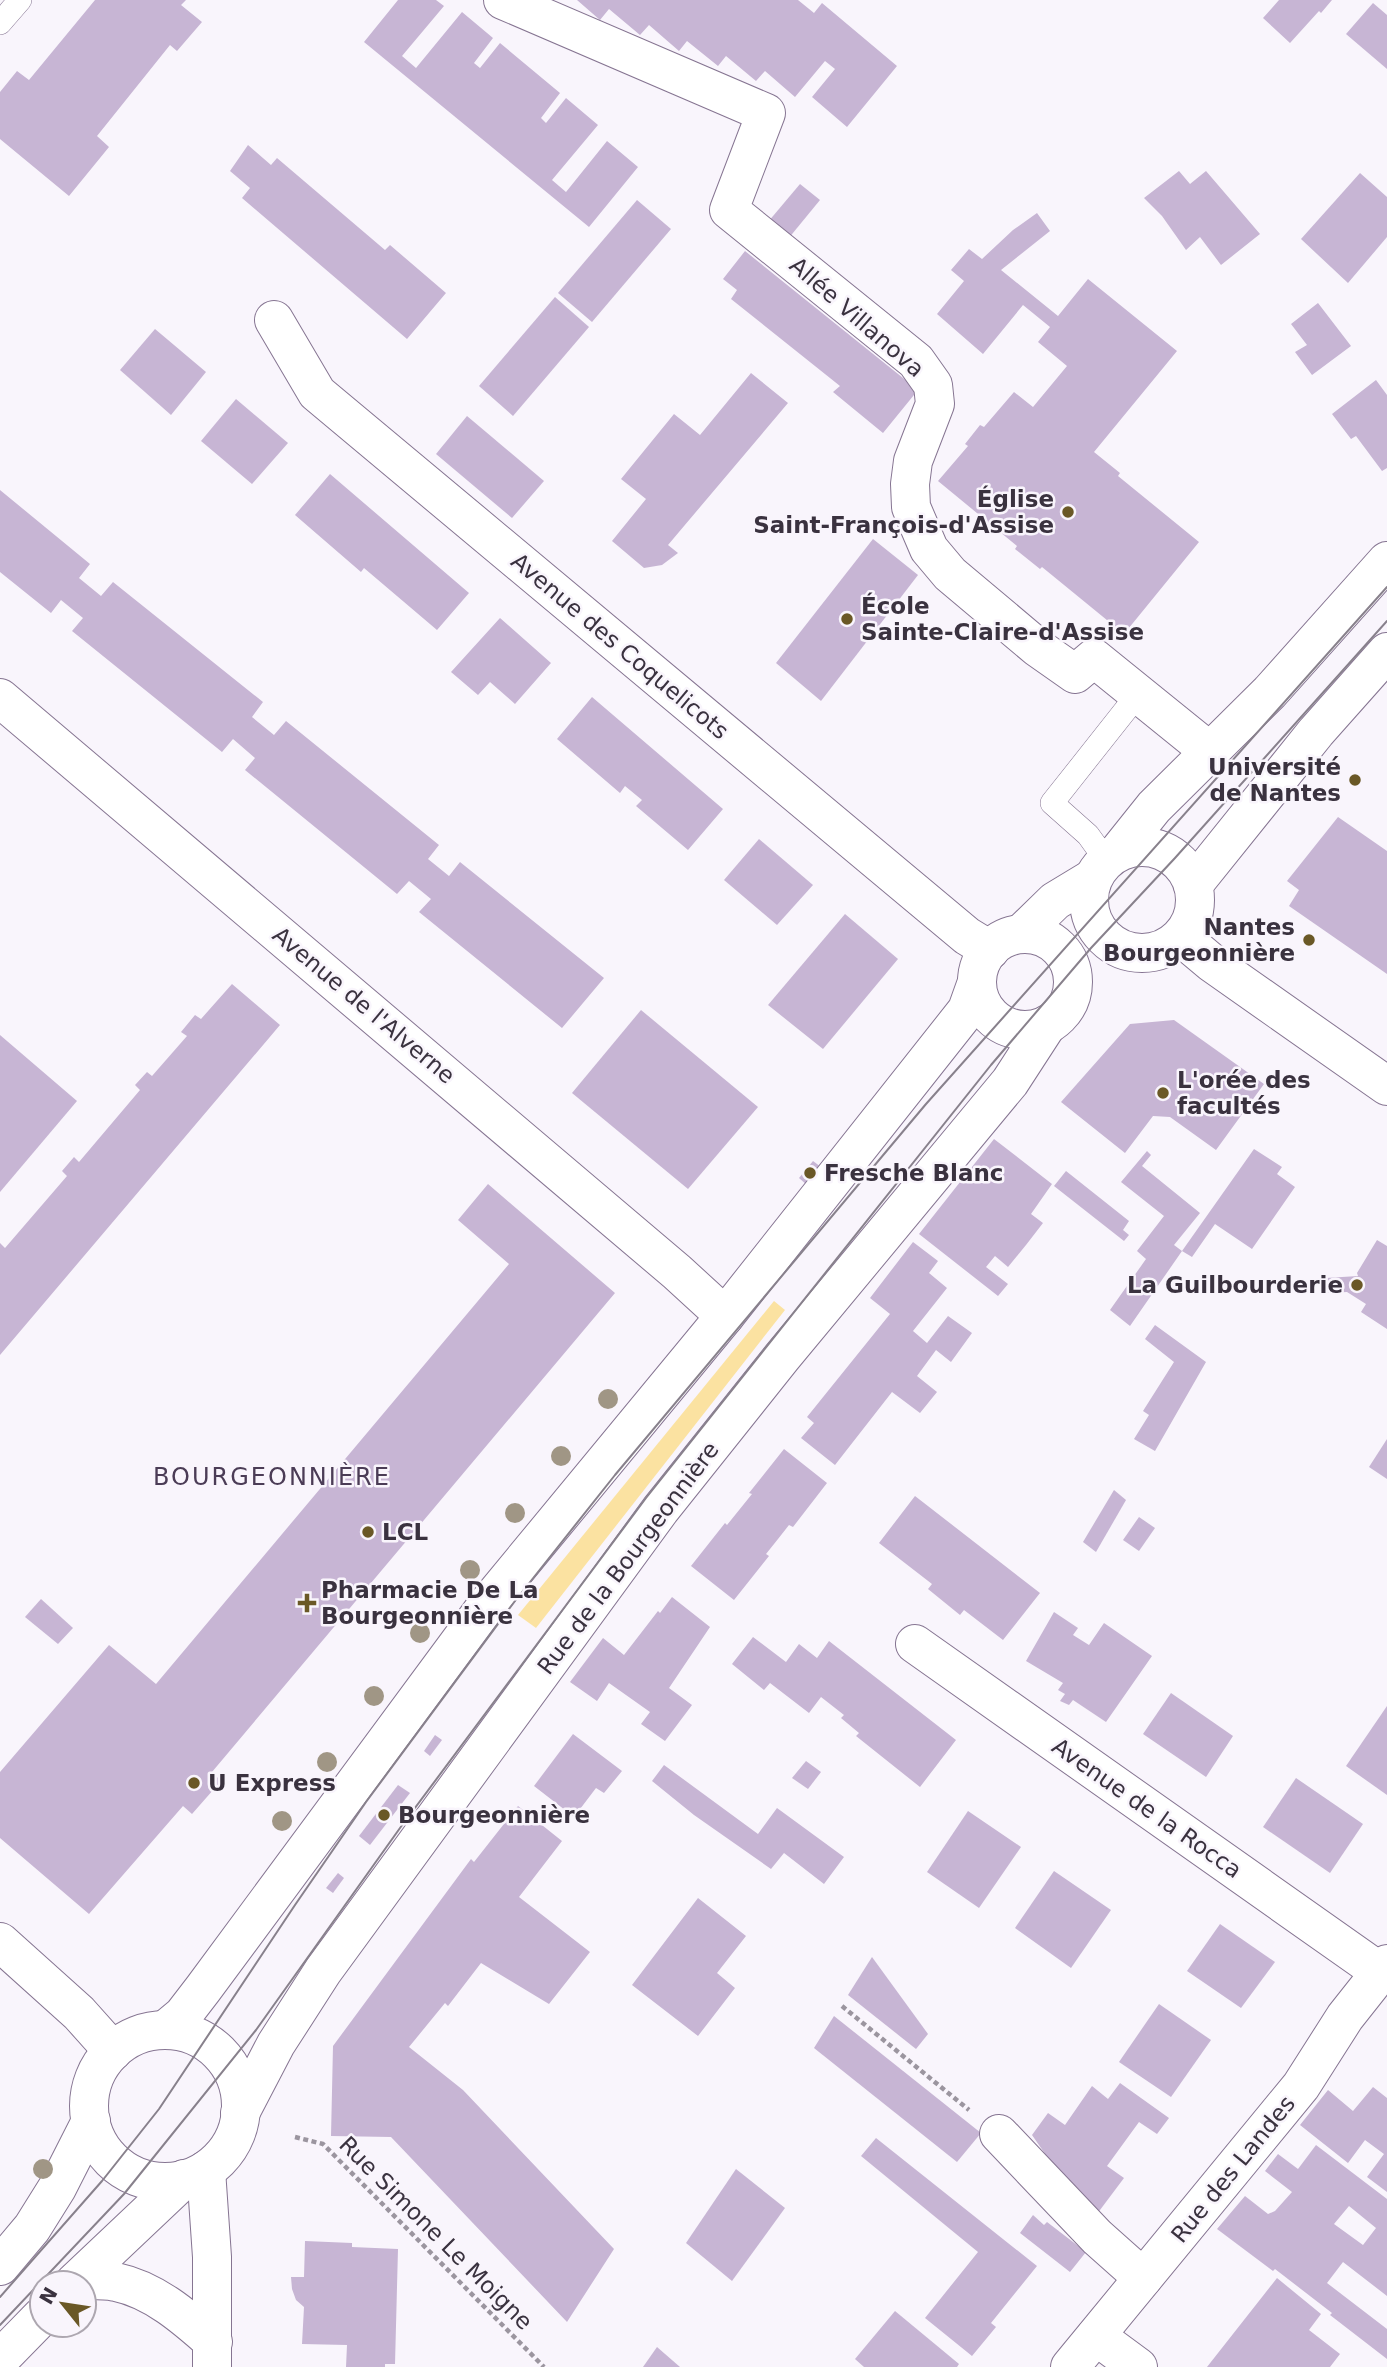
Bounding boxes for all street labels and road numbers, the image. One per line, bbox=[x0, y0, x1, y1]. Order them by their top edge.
street label: Allée Villanova bbox=[785, 252, 929, 382]
street label: Avenue des Coquelicots bbox=[506, 548, 734, 744]
street label: Avenue de l'Alverne bbox=[268, 921, 460, 1089]
street label: Rue de la Bourgeonnière bbox=[532, 1437, 724, 1679]
street label: Avenue de la Rocca bbox=[1047, 1733, 1247, 1883]
street label: Rue des Landes bbox=[1166, 2090, 1300, 2248]
street label: Rue Simone Le Moigne bbox=[334, 2131, 538, 2335]

